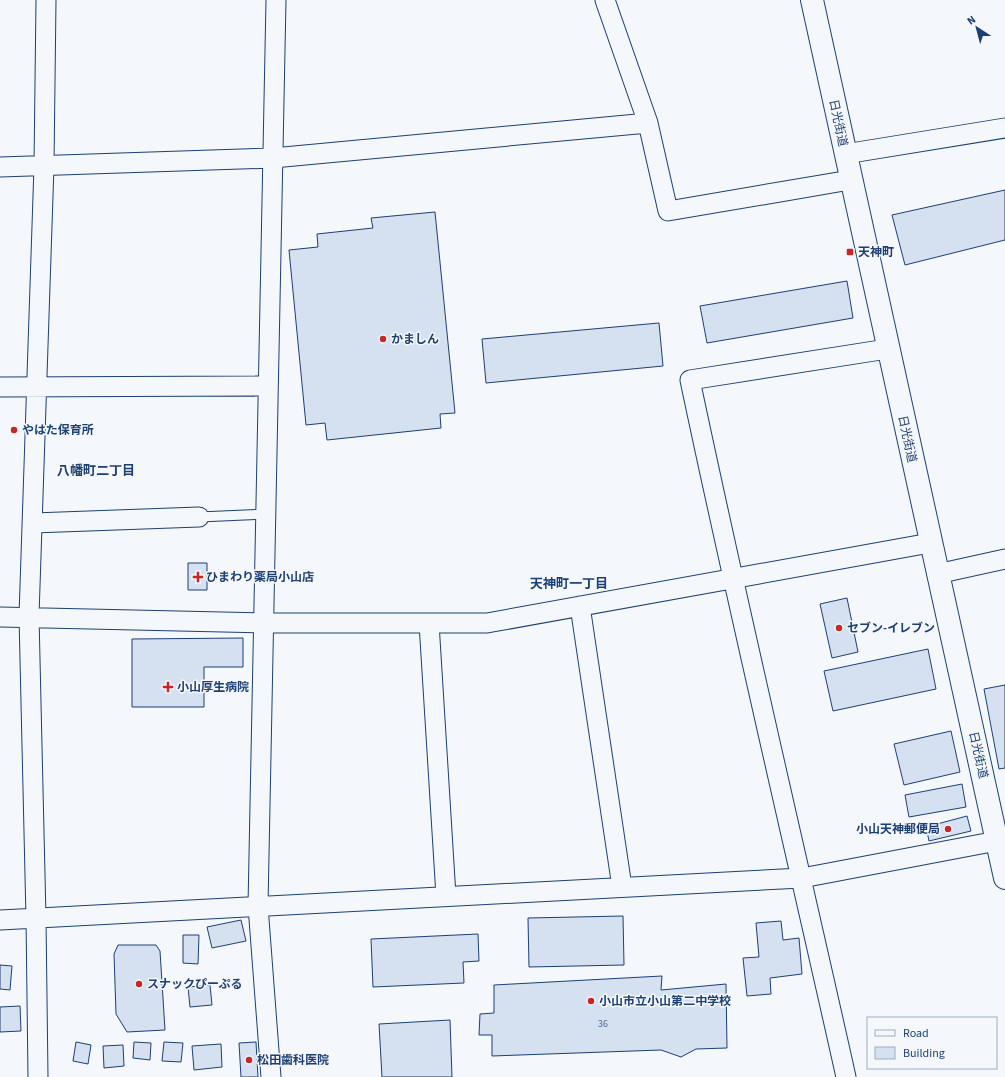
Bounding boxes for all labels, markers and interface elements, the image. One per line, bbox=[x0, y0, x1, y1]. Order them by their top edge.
north arrow bbox=[957, 8, 997, 48]
text: N bbox=[964, 12, 979, 29]
street label: 日光街道 bbox=[825, 98, 851, 148]
place label: 天神町 bbox=[858, 244, 894, 261]
marker: 天神町 bbox=[845, 247, 855, 257]
place label: かましん bbox=[391, 331, 439, 348]
marker: かましん bbox=[378, 334, 388, 344]
street label: 日光街道 bbox=[894, 414, 920, 464]
place label: やはた保育所 bbox=[22, 422, 94, 439]
marker: やはた保育所 bbox=[9, 425, 19, 435]
district label: 八幡町二丁目 bbox=[57, 462, 135, 480]
place label: ひまわり薬局小山店 bbox=[206, 569, 314, 586]
marker: ひまわり薬局小山店 bbox=[193, 572, 203, 582]
district label: 天神町一丁目 bbox=[530, 575, 608, 593]
place label: セブン-イレブン bbox=[847, 620, 935, 637]
marker: セブン-イレブン bbox=[834, 623, 844, 633]
place label: 小山厚生病院 bbox=[177, 679, 249, 696]
marker: 小山厚生病院 bbox=[162, 681, 174, 693]
street label: 日光街道 bbox=[964, 730, 992, 780]
place label: 小山天神郵便局 bbox=[856, 821, 940, 838]
marker: 小山天神郵便局 bbox=[943, 824, 953, 834]
place label: スナックぴーぷる bbox=[147, 976, 243, 993]
marker: スナックぴーぷる bbox=[134, 979, 144, 989]
place label: 小山市立小山第二中学校 bbox=[599, 993, 731, 1010]
marker: 小山市立小山第二中学校 bbox=[586, 996, 596, 1006]
house number: 36 bbox=[598, 1017, 608, 1031]
legend bbox=[867, 1017, 997, 1069]
text: Road bbox=[903, 1025, 929, 1042]
text: Building bbox=[903, 1045, 945, 1062]
place label: 松田歯科医院 bbox=[257, 1052, 329, 1069]
marker: 松田歯科医院 bbox=[244, 1055, 254, 1065]

